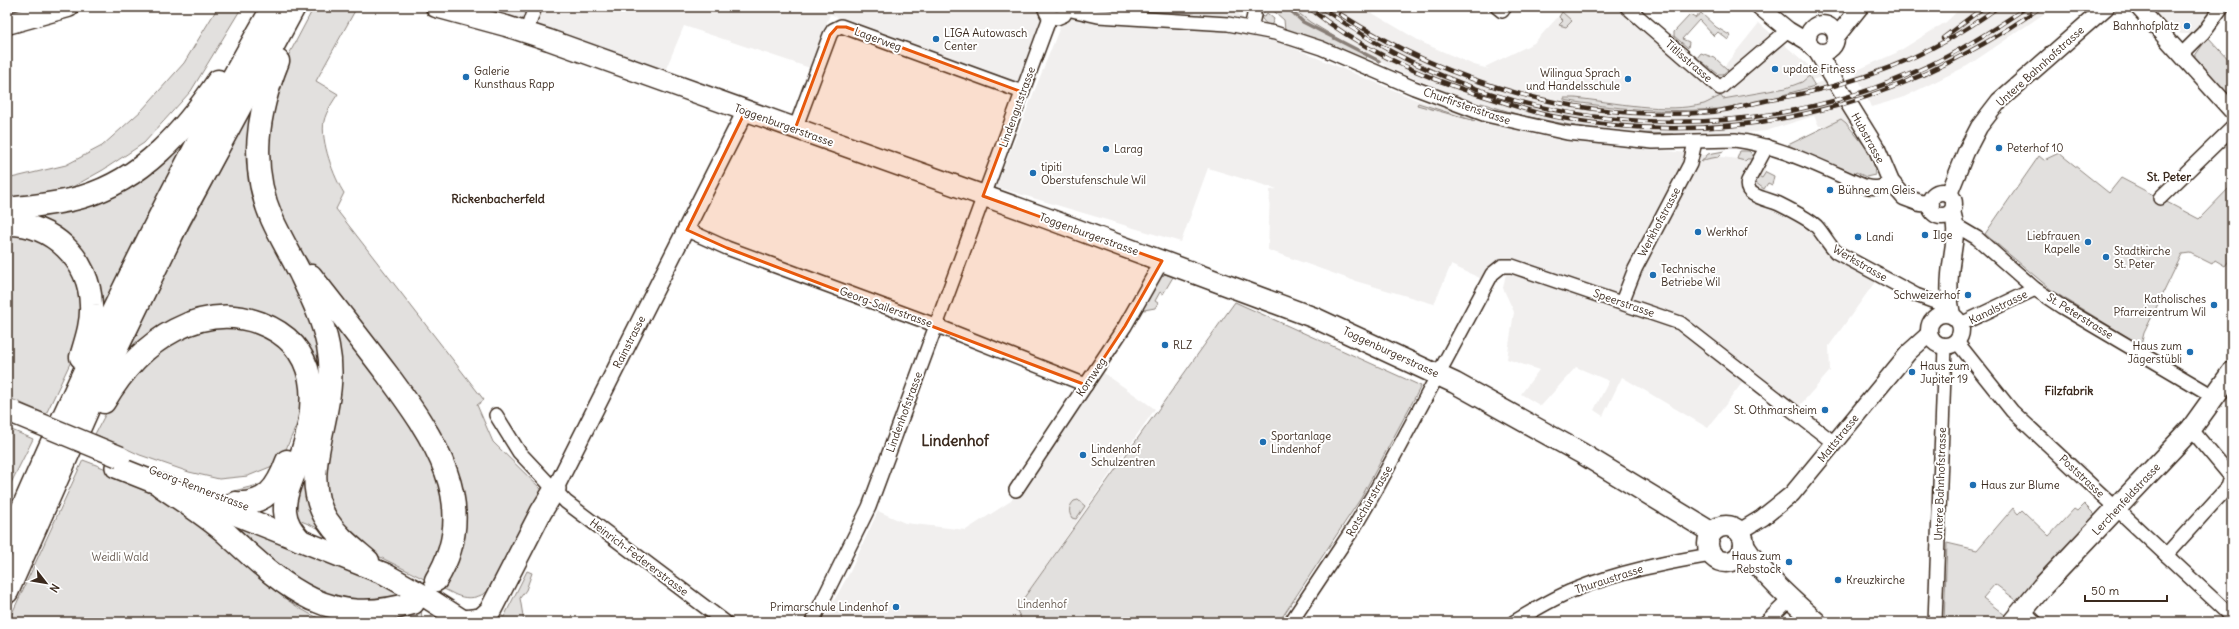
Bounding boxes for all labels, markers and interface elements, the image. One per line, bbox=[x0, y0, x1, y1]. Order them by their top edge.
place label: Bahnhofplatz bbox=[2113, 19, 2179, 33]
marker: Bahnhofplatz bbox=[2182, 21, 2192, 31]
street label: Untere Bahnhofstrasse bbox=[1993, 23, 2087, 109]
street label: Lagerweg bbox=[852, 24, 904, 54]
place label: LIGA Autowasch Center bbox=[944, 26, 1027, 53]
marker: LIGA Autowasch Center bbox=[931, 34, 941, 44]
street label: Titlisstrasse bbox=[1663, 37, 1715, 85]
place label: update Fitness bbox=[1783, 62, 1855, 76]
place label: Galerie Kunsthaus Rapp bbox=[474, 64, 555, 91]
marker: update Fitness bbox=[1770, 64, 1780, 74]
street label: Lindengutstrasse bbox=[996, 65, 1038, 149]
place label: Wilingua Sprach und Handelsschule bbox=[1526, 66, 1620, 93]
marker: Galerie Kunsthaus Rapp bbox=[461, 72, 471, 82]
marker: Wilingua Sprach und Handelsschule bbox=[1623, 74, 1633, 84]
street label: Churfirstenstrasse bbox=[1422, 85, 1512, 127]
street label: Toggenburgerstrasse bbox=[732, 101, 836, 149]
street label: Hubstrasse bbox=[1848, 110, 1888, 166]
place label: Peterhof 10 bbox=[2007, 141, 2063, 155]
place label: Larag bbox=[1114, 142, 1143, 156]
marker: Peterhof 10 bbox=[1994, 143, 2004, 153]
marker: Larag bbox=[1101, 144, 1111, 154]
place label: tipiti Oberstufenschule Wil bbox=[1041, 160, 1146, 187]
marker: tipiti Oberstufenschule Wil bbox=[1028, 168, 1038, 178]
district label: St. Peter bbox=[2147, 169, 2191, 184]
place label: Bühne am Gleis bbox=[1838, 183, 1915, 197]
street label: Werkhofstrasse bbox=[1635, 185, 1683, 259]
marker: Bühne am Gleis bbox=[1825, 185, 1835, 195]
district label: Rickenbacherfeld bbox=[451, 191, 545, 206]
street label: Toggenburgerstrasse bbox=[1037, 210, 1141, 258]
place label: Werkhof bbox=[1706, 225, 1748, 239]
marker: Werkhof bbox=[1693, 227, 1703, 237]
place label: Ilge bbox=[1933, 228, 1952, 242]
place label: Liebfrauen Kapelle bbox=[2027, 229, 2080, 256]
place label: Landi bbox=[1866, 230, 1894, 244]
marker: Ilge bbox=[1920, 230, 1930, 240]
marker: Landi bbox=[1853, 232, 1863, 242]
marker: Liebfrauen Kapelle bbox=[2083, 237, 2093, 247]
street label: Werkstrasse bbox=[1830, 242, 1890, 284]
place label: Stadtkirche St. Peter bbox=[2114, 244, 2170, 271]
marker: Stadtkirche St. Peter bbox=[2101, 252, 2111, 262]
place label: Technische Betriebe Wil bbox=[1661, 262, 1720, 289]
marker: Technische Betriebe Wil bbox=[1648, 270, 1658, 280]
street label: Georg-Sailerstrasse bbox=[838, 284, 934, 330]
street label: Speerstrasse bbox=[1591, 286, 1657, 320]
street label: Kanalstrasse bbox=[1966, 287, 2030, 327]
place label: Schweizerhof bbox=[1893, 288, 1960, 302]
marker: Schweizerhof bbox=[1963, 290, 1973, 300]
street label: St. Peterstrasse bbox=[2044, 290, 2116, 342]
place label: Katholisches Pfarreizentrum Wil bbox=[2114, 292, 2206, 319]
marker: Katholisches Pfarreizentrum Wil bbox=[2209, 300, 2219, 310]
street label: Rainstrasse bbox=[610, 313, 648, 371]
street label: Toggenburgerstrasse bbox=[1341, 324, 1441, 380]
place label: RLZ bbox=[1173, 338, 1192, 352]
place label: Haus zum Jägerstübli bbox=[2128, 339, 2182, 366]
marker: RLZ bbox=[1160, 340, 1170, 350]
marker: Haus zum Jägerstübli bbox=[2185, 347, 2195, 357]
street label: Kornweg bbox=[1073, 355, 1109, 399]
place label: Haus zum Jupiter 19 bbox=[1920, 359, 1970, 386]
marker: Haus zum Jupiter 19 bbox=[1907, 367, 1917, 377]
street label: Lindenhofstrasse bbox=[883, 370, 925, 454]
district label: Filzfabrik bbox=[2045, 383, 2093, 398]
place label: St. Othmarsheim bbox=[1734, 403, 1817, 417]
marker: St. Othmarsheim bbox=[1820, 405, 1830, 415]
street label: Mattstrasse bbox=[1814, 411, 1862, 465]
street label: Untere Bahnhofstrasse bbox=[1931, 427, 1949, 541]
place label: Sportanlage Lindenhof bbox=[1271, 429, 1331, 456]
district label: Lindenhof bbox=[921, 431, 990, 450]
marker: Sportanlage Lindenhof bbox=[1258, 437, 1268, 447]
place label: Lindenhof Schulzentren bbox=[1091, 442, 1155, 469]
marker: Lindenhof Schulzentren bbox=[1078, 450, 1088, 460]
street label: Poststrasse bbox=[2057, 452, 2108, 500]
street label: Lerchenfeldstrasse bbox=[2089, 460, 2163, 538]
street label: Georg-Rennerstrasse bbox=[147, 462, 251, 514]
street label: Rotschürstrasse bbox=[1343, 463, 1395, 539]
place label: Haus zur Blume bbox=[1981, 478, 2060, 492]
marker: Haus zur Blume bbox=[1968, 480, 1978, 490]
street label: Heinrich-Federerstrasse bbox=[587, 515, 691, 599]
place label: Haus zum Rebstock bbox=[1732, 549, 1781, 576]
park label: Weidli Wald bbox=[92, 550, 149, 564]
marker: Haus zum Rebstock bbox=[1784, 557, 1794, 567]
street label: Thuraustrasse bbox=[1573, 561, 1645, 597]
north arrow bbox=[26, 563, 66, 603]
place label: Kreuzkirche bbox=[1846, 573, 1905, 587]
marker: Kreuzkirche bbox=[1833, 575, 1843, 585]
scale bar bbox=[2085, 577, 2167, 603]
text: N bbox=[47, 581, 63, 595]
text: 50 m bbox=[2091, 583, 2120, 598]
park label: Lindenhof bbox=[1017, 597, 1067, 611]
place label: Primarschule Lindenhof bbox=[770, 600, 888, 614]
marker: Primarschule Lindenhof bbox=[891, 602, 901, 612]

